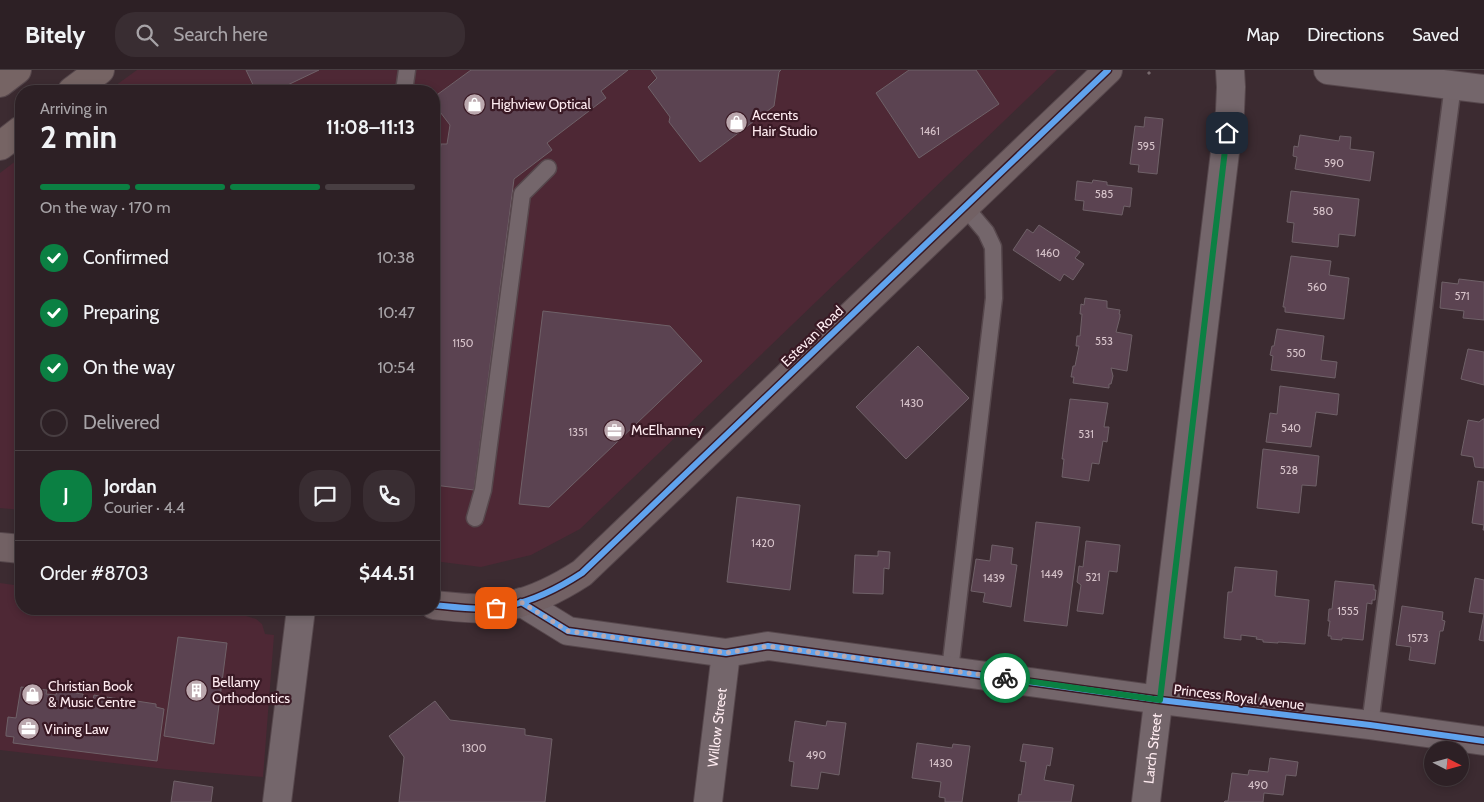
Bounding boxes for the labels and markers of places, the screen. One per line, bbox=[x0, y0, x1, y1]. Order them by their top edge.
shop icon: Highview Optical bbox=[463, 92, 487, 116]
place label: Highview Optical bbox=[491, 95, 592, 113]
place label: Accents Hair Studio bbox=[752, 106, 818, 140]
shop icon: Accents Hair Studio bbox=[724, 111, 748, 135]
pin bbox=[1206, 112, 1248, 154]
office icon: McElhanney bbox=[603, 418, 627, 442]
place label: McElhanney bbox=[631, 421, 704, 439]
pin bbox=[475, 587, 517, 629]
place label: Bellamy Orthodontics bbox=[212, 673, 290, 707]
place label: Christian Book & Music Centre bbox=[48, 677, 136, 711]
building icon: Bellamy Orthodontics bbox=[184, 678, 208, 702]
shop icon: Christian Book & Music Centre bbox=[20, 682, 44, 706]
office icon: Vining Law bbox=[16, 717, 40, 741]
place label: Vining Law bbox=[44, 720, 109, 738]

